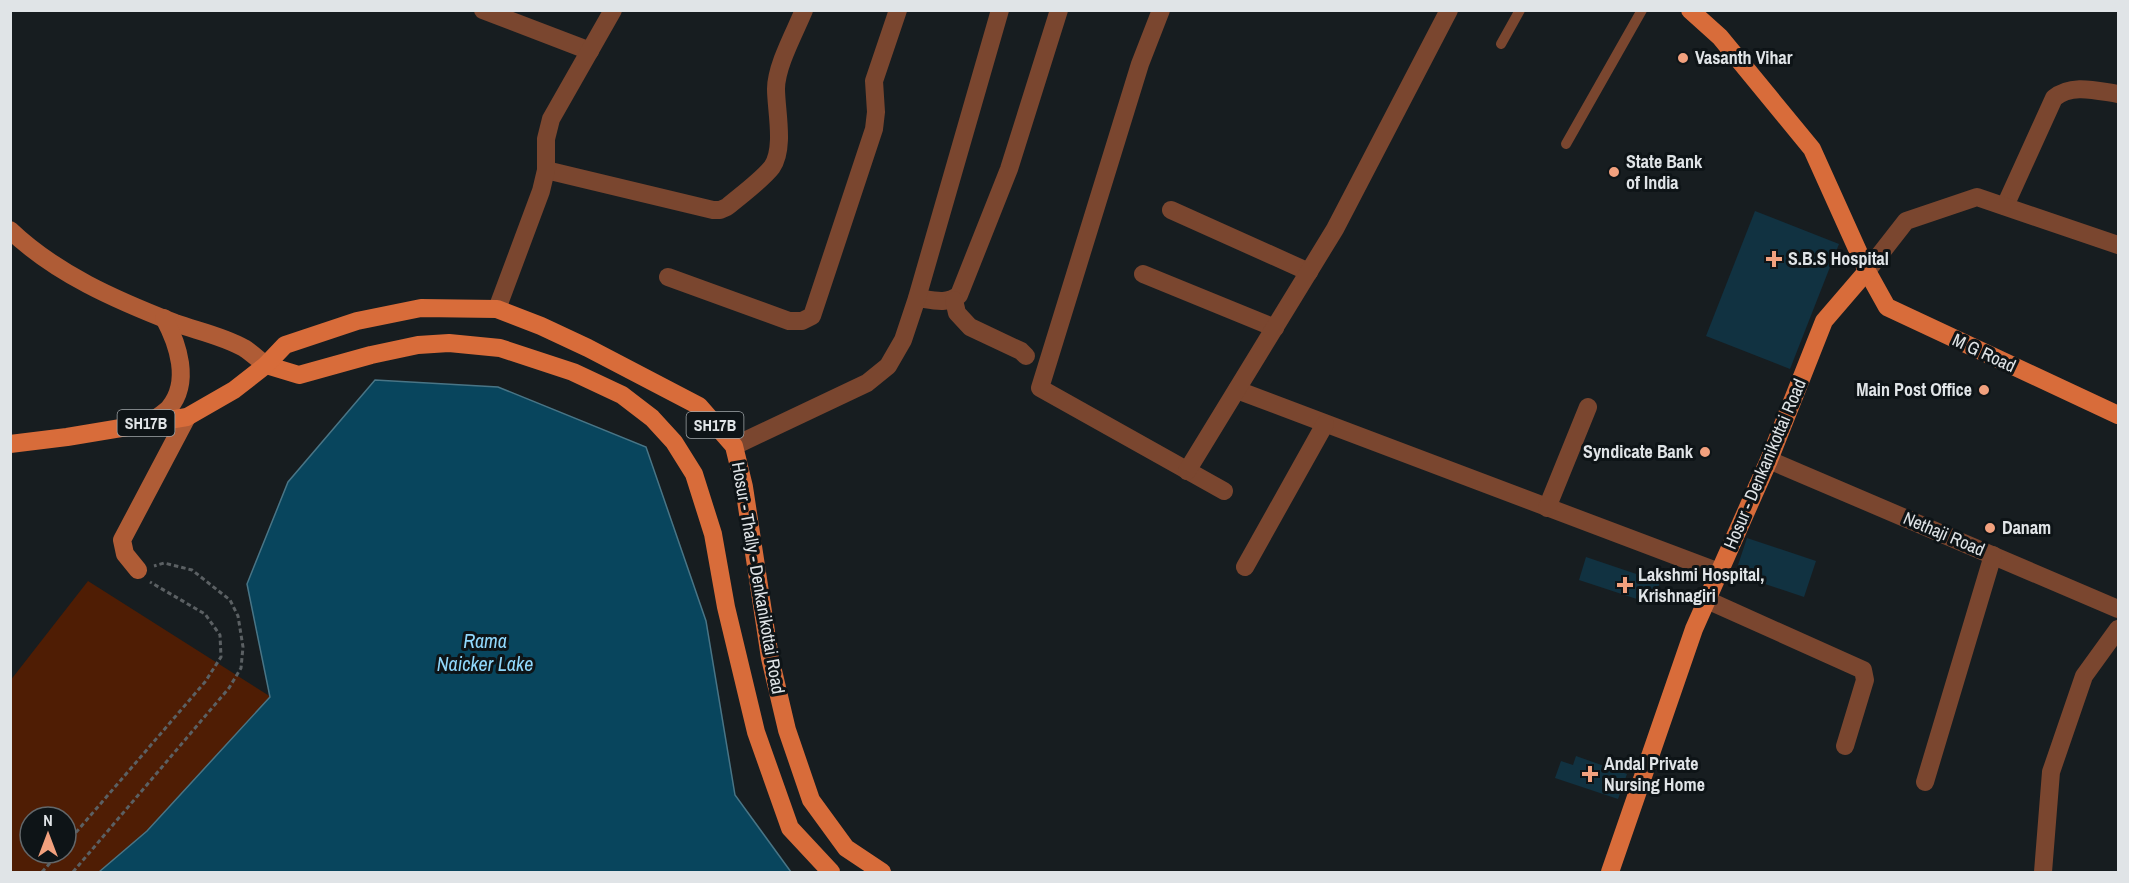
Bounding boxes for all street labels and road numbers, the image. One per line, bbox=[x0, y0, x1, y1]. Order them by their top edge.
street label: M G Road bbox=[1948, 327, 2020, 378]
street label: Hosur - Denkanikottai Road bbox=[1717, 375, 1812, 553]
road number: SH17B bbox=[118, 410, 174, 436]
road number: SH17B bbox=[686, 412, 744, 438]
street label: Hosur - Thally - Denkanikottai Road bbox=[726, 460, 791, 696]
street label: Nethaji Road bbox=[1900, 505, 1989, 562]

